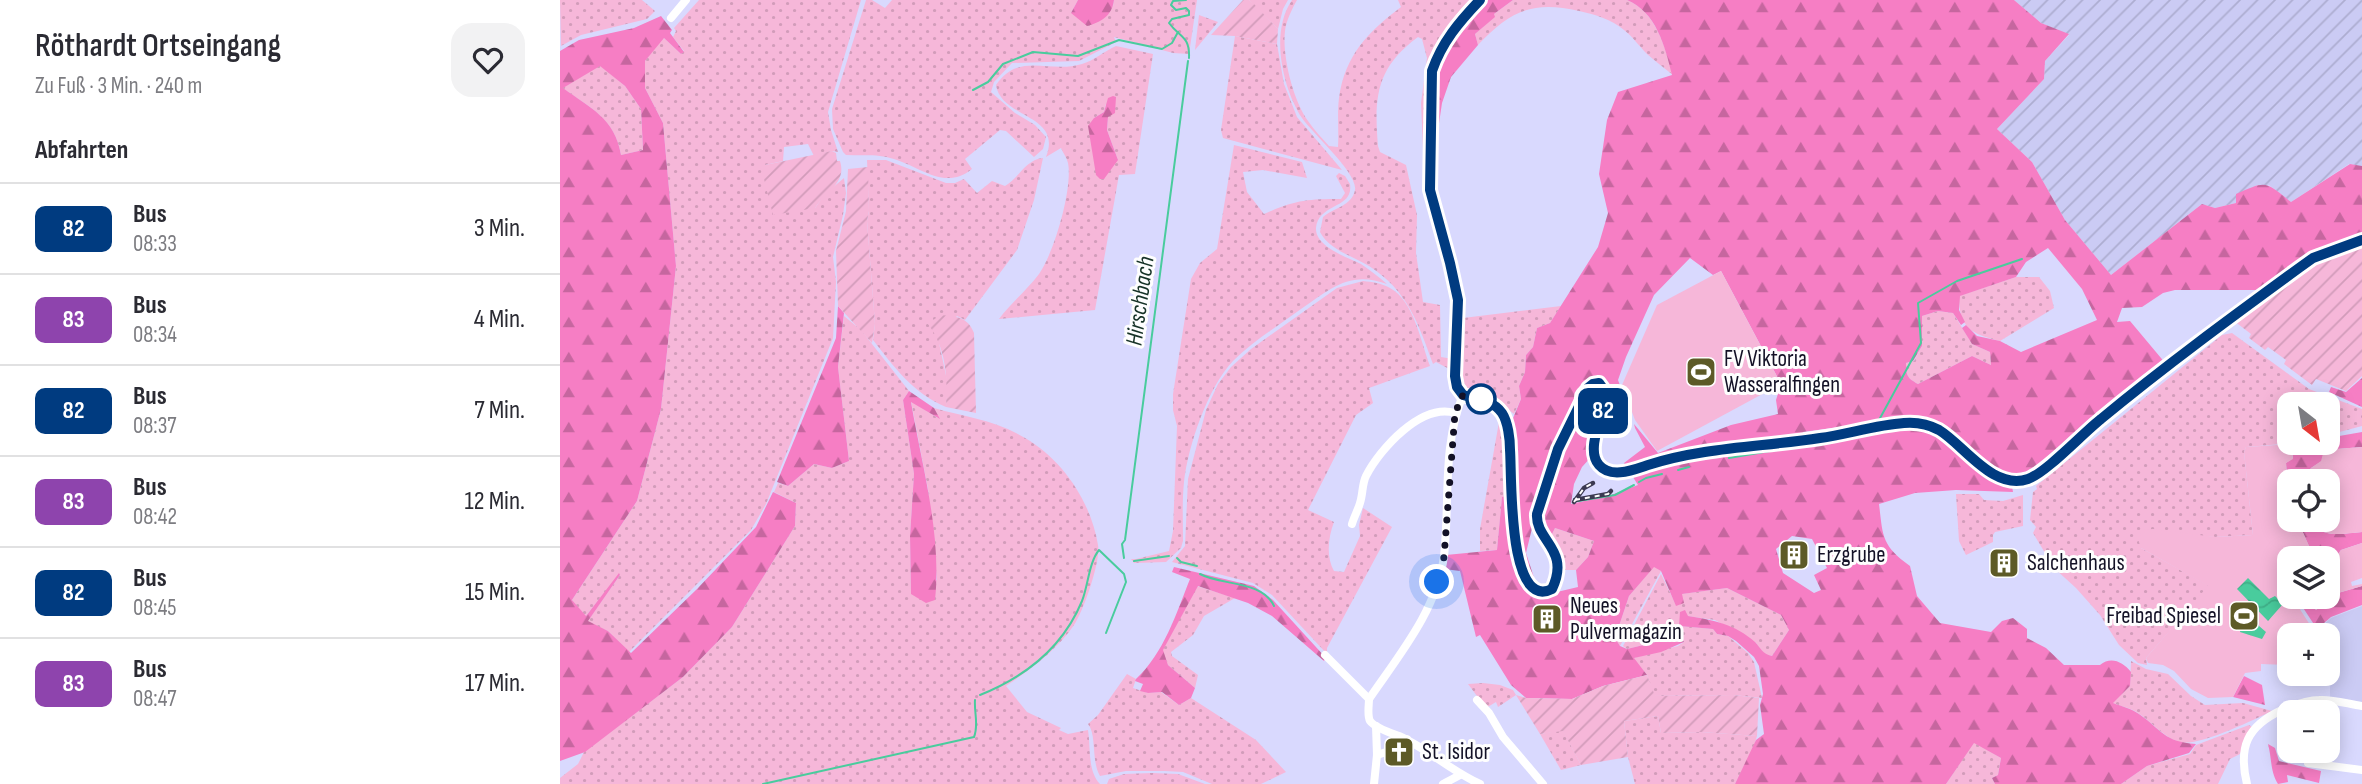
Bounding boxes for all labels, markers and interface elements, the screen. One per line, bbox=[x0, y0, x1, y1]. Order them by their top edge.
button: heart bbox=[451, 23, 525, 97]
text: Röthardt Ortseingang bbox=[35, 26, 281, 66]
text: Zu Fuß · 3 Min. · 240 m bbox=[35, 72, 202, 100]
text: Abfahrten bbox=[35, 135, 128, 166]
text: Bus bbox=[133, 199, 167, 230]
text: 3 Min. bbox=[474, 213, 525, 244]
text: 82 bbox=[62, 214, 85, 243]
text: 08:33 bbox=[133, 230, 177, 258]
water label: Hirschbach bbox=[1119, 255, 1161, 347]
text: Bus bbox=[133, 290, 167, 321]
text: 4 Min. bbox=[474, 304, 525, 335]
text: 83 bbox=[62, 305, 85, 334]
text: 08:34 bbox=[133, 321, 177, 349]
place label: FV Viktoria Wasseralfingen bbox=[1724, 345, 1840, 399]
sports icon: FV Viktoria Wasseralfingen bbox=[1684, 355, 1718, 389]
text: Bus bbox=[133, 381, 167, 412]
unlabelled marker bbox=[1466, 384, 1496, 414]
line badge: 82 bbox=[1572, 388, 1634, 434]
north arrow bbox=[2277, 392, 2340, 455]
map controls bbox=[2277, 392, 2340, 763]
text: 7 Min. bbox=[474, 395, 525, 426]
text: 82 bbox=[62, 396, 85, 425]
text: 82 bbox=[1592, 396, 1614, 425]
text: 08:37 bbox=[133, 412, 177, 440]
button: locate bbox=[2277, 469, 2340, 532]
text: Bus bbox=[133, 472, 167, 503]
text: 12 Min. bbox=[464, 486, 525, 517]
text: 83 bbox=[62, 487, 85, 516]
text: 08:42 bbox=[133, 503, 177, 531]
building icon: Erzgrube bbox=[1777, 538, 1811, 572]
place label: Erzgrube bbox=[1817, 541, 1886, 569]
building icon: Salchenhaus bbox=[1987, 546, 2021, 580]
button: layers bbox=[2277, 546, 2340, 609]
place label: Salchenhaus bbox=[2027, 549, 2125, 577]
text: Bus bbox=[133, 563, 167, 594]
your location bbox=[1419, 564, 1454, 599]
text: 15 Min. bbox=[465, 577, 525, 608]
text: 82 bbox=[62, 578, 85, 607]
place label: Neues Pulvermagazin bbox=[1570, 592, 1682, 646]
text: 08:45 bbox=[133, 594, 177, 622]
sports icon: Freibad Spiesel bbox=[2227, 599, 2261, 633]
building icon: Neues Pulvermagazin bbox=[1530, 602, 1564, 636]
place label: Freibad Spiesel bbox=[2106, 602, 2221, 630]
button: + bbox=[2277, 623, 2340, 686]
text: Bus bbox=[133, 654, 167, 685]
text: 17 Min. bbox=[465, 668, 525, 699]
text: 83 bbox=[62, 669, 85, 698]
text: 08:47 bbox=[133, 685, 176, 713]
button: − bbox=[2277, 700, 2340, 763]
church icon: St. Isidor bbox=[1382, 735, 1416, 769]
place label: St. Isidor bbox=[1422, 738, 1490, 766]

